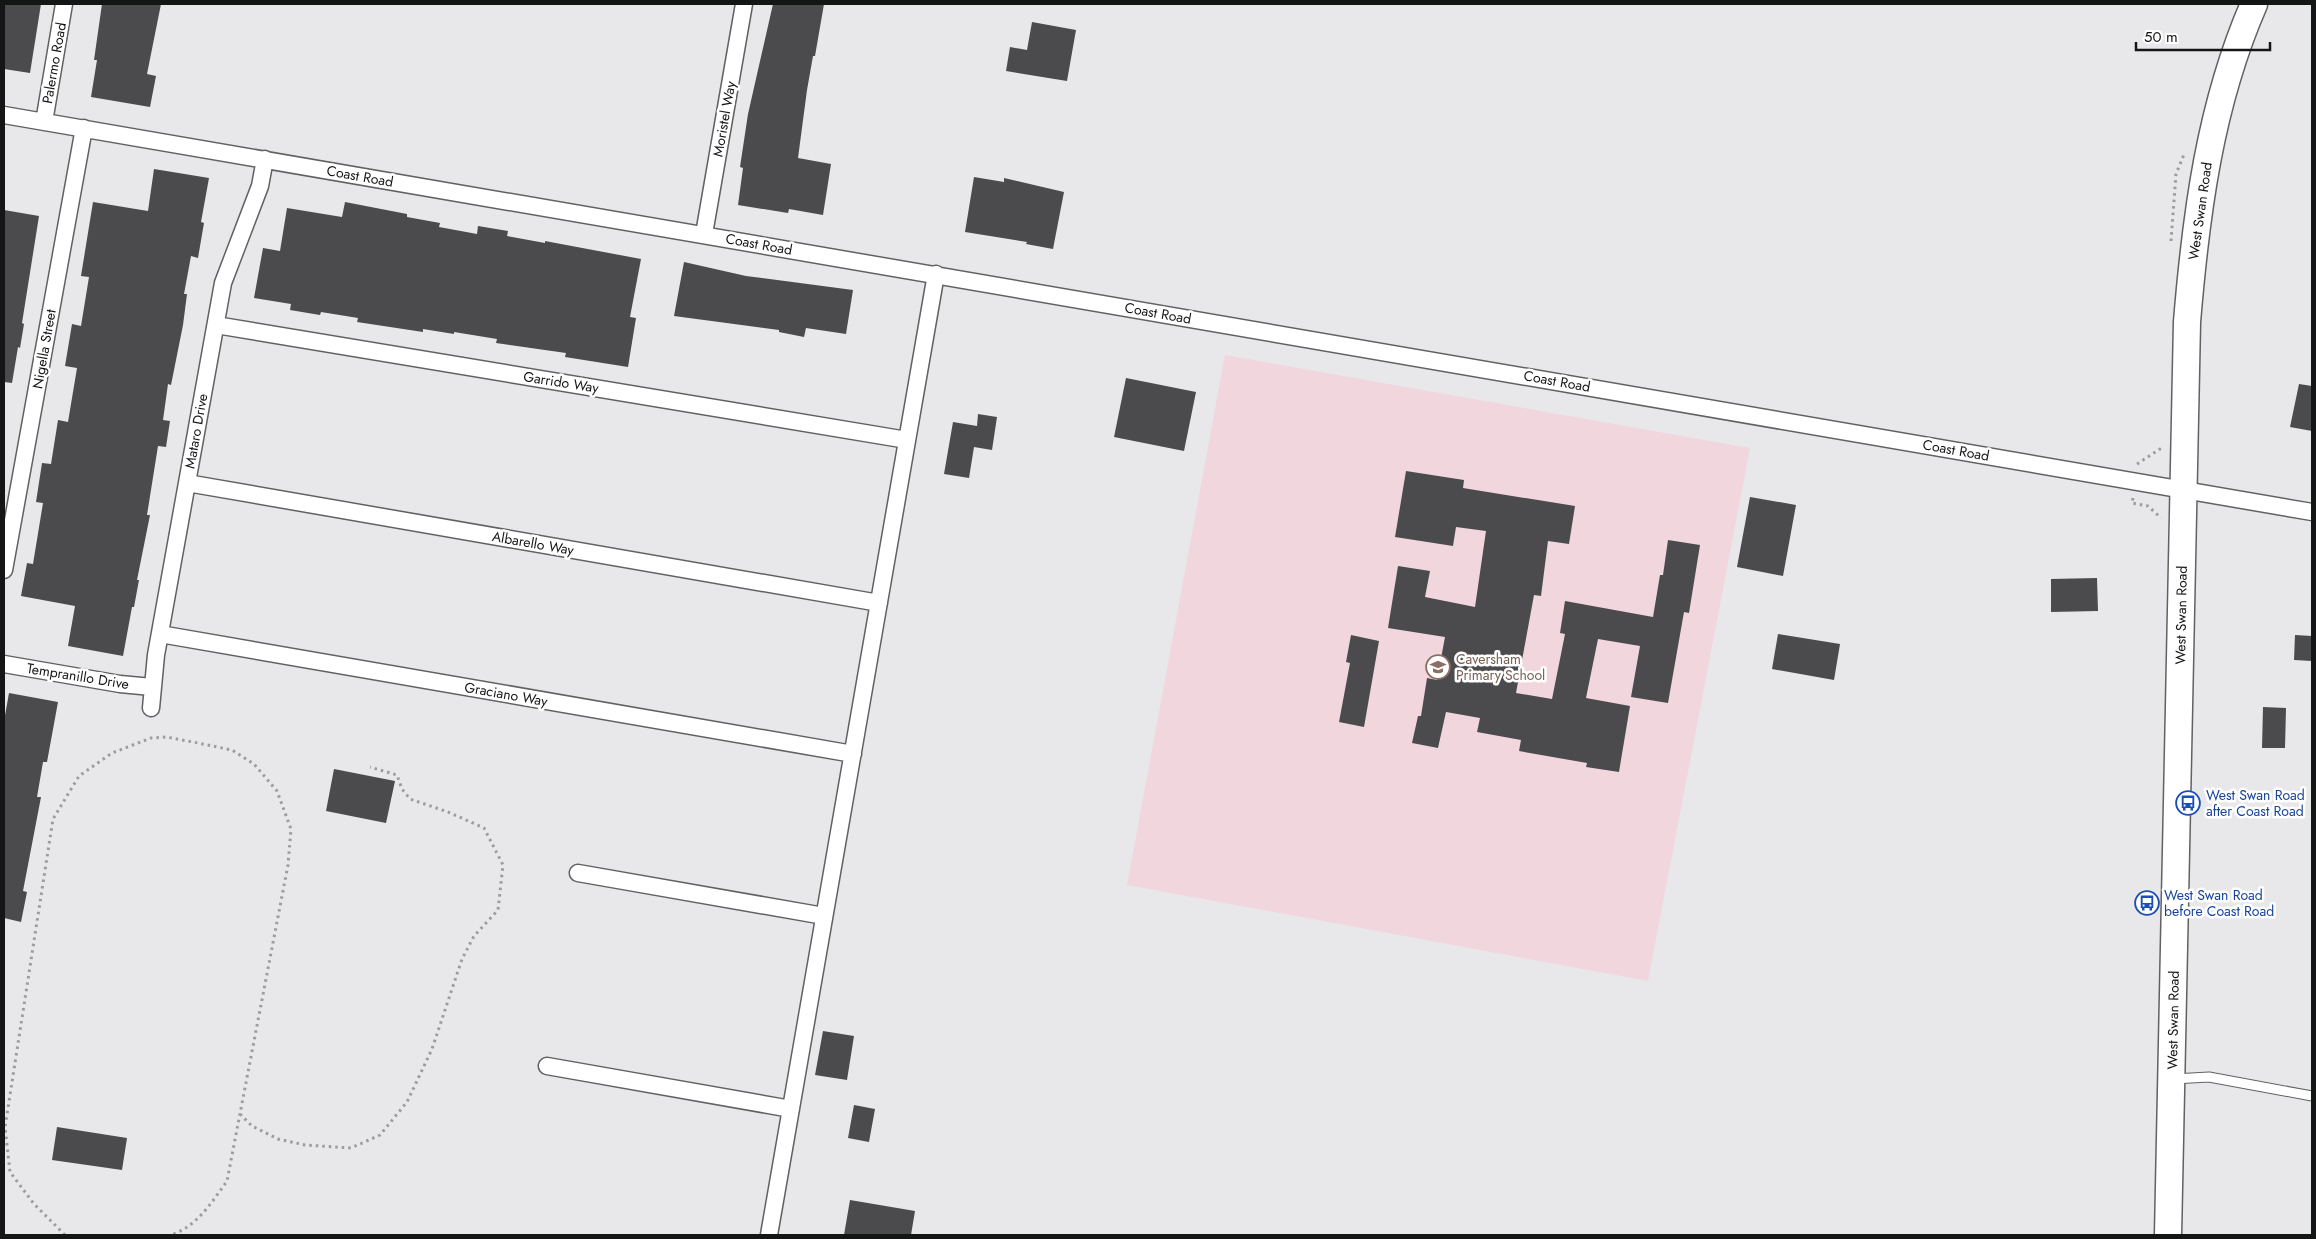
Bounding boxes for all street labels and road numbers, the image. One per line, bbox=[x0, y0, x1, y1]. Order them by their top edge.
street label: Palermo Road bbox=[37, 21, 71, 105]
street label: Moristel Way bbox=[708, 79, 741, 158]
street label: Coast Road bbox=[325, 160, 395, 192]
street label: West Swan Road bbox=[2183, 161, 2217, 261]
street label: Coast Road bbox=[724, 228, 794, 260]
street label: Coast Road bbox=[1123, 297, 1193, 329]
street label: Nigella Street bbox=[27, 307, 61, 390]
street label: Coast Road bbox=[1522, 365, 1592, 397]
street label: Garrido Way bbox=[522, 366, 601, 398]
street label: Mataro Drive bbox=[180, 392, 212, 470]
street label: Coast Road bbox=[1921, 434, 1991, 466]
street label: Albarello Way bbox=[491, 526, 576, 560]
street label: West Swan Road bbox=[2170, 565, 2192, 665]
street label: Tempranillo Drive bbox=[25, 658, 131, 694]
street label: Graciano Way bbox=[463, 677, 550, 711]
street label: West Swan Road bbox=[2162, 970, 2184, 1070]

